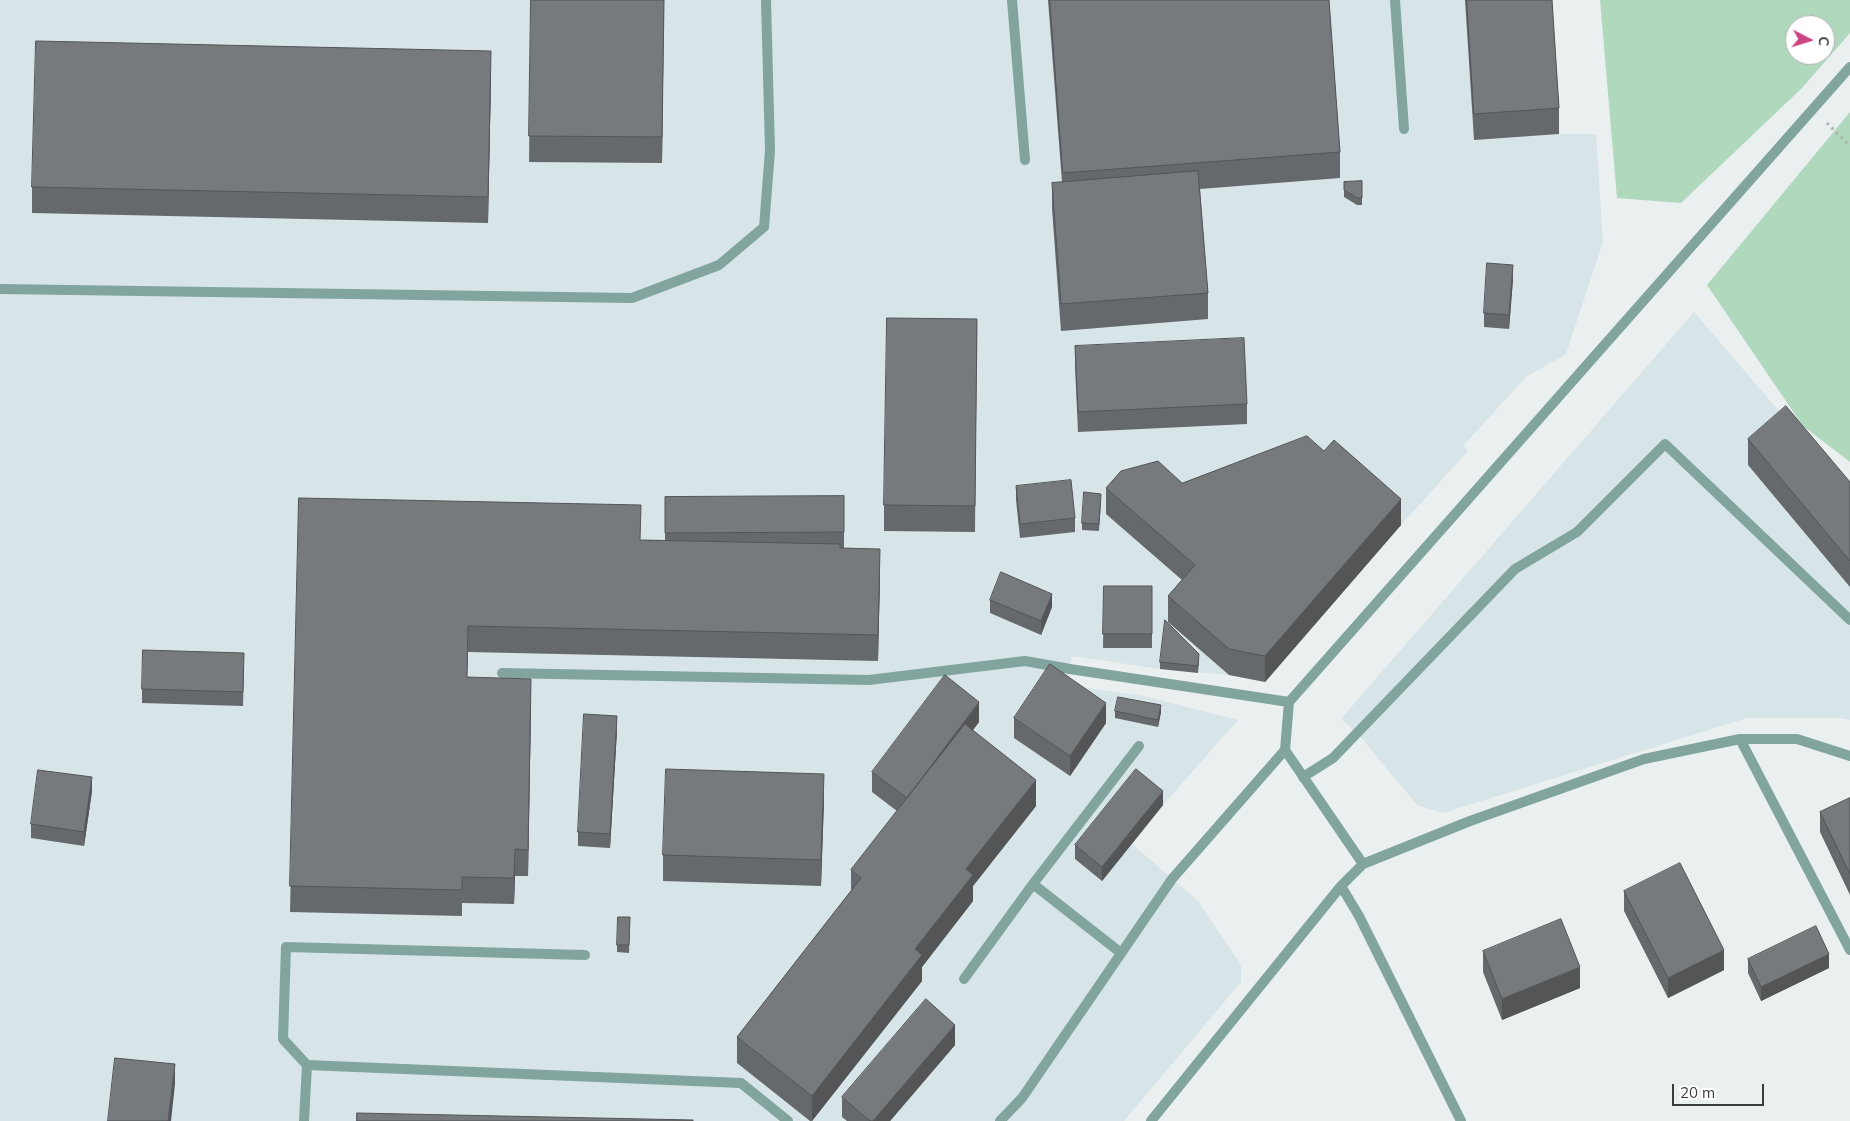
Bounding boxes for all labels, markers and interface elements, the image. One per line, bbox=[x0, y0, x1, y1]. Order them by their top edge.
north arrow bbox=[1785, 15, 1835, 65]
text: С bbox=[1815, 36, 1833, 47]
scale bar bbox=[1675, 1074, 1768, 1106]
text: 20 m bbox=[1680, 1083, 1715, 1102]

